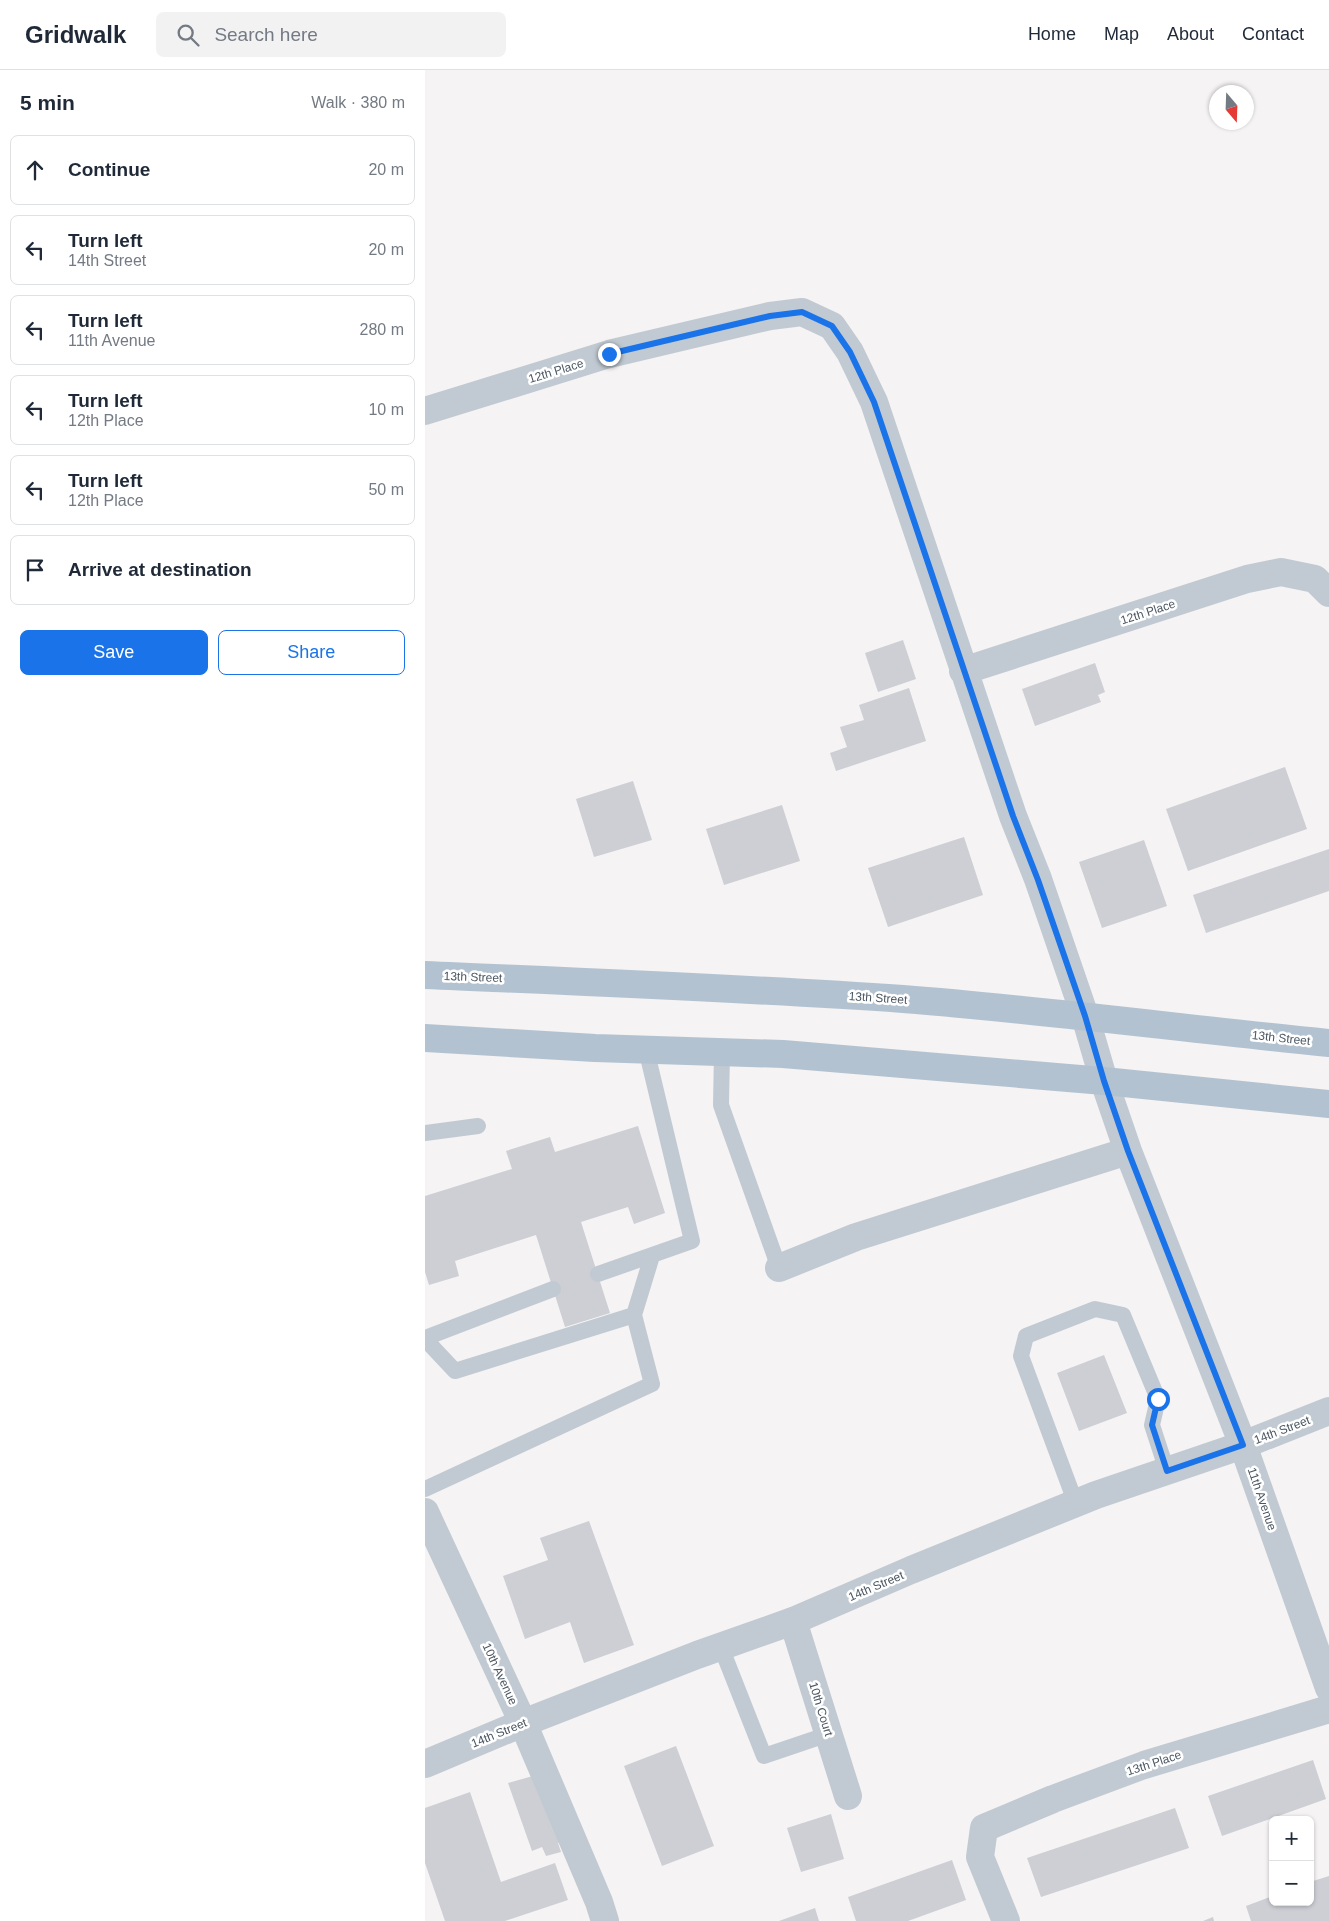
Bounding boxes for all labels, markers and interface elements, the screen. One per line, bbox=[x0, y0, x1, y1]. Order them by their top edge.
search box bbox=[156, 12, 506, 57]
text: Gridwalk bbox=[25, 21, 126, 48]
icon: search bbox=[174, 21, 202, 49]
text: Search here bbox=[214, 24, 318, 45]
text: Home bbox=[1028, 24, 1076, 44]
text: Map bbox=[1104, 24, 1139, 44]
text: About bbox=[1167, 24, 1214, 44]
text: Contact bbox=[1242, 24, 1304, 44]
north arrow bbox=[1209, 85, 1254, 130]
text: 5 min bbox=[20, 91, 75, 114]
text: Walk · 380 m bbox=[311, 94, 405, 111]
icon: ahead bbox=[21, 156, 49, 184]
text: Continue bbox=[68, 159, 150, 180]
text: 20 m bbox=[368, 161, 404, 178]
text: Turn left bbox=[68, 230, 143, 251]
icon: left bbox=[21, 236, 49, 264]
text: 20 m bbox=[368, 241, 404, 258]
text: 14th Street bbox=[68, 252, 146, 269]
text: Turn left bbox=[68, 310, 143, 331]
icon: left bbox=[21, 316, 49, 344]
text: 280 m bbox=[360, 321, 404, 338]
text: 11th Avenue bbox=[68, 332, 156, 349]
route end bbox=[598, 343, 621, 366]
street label: 12th Place bbox=[527, 356, 585, 386]
text: Turn left bbox=[68, 390, 143, 411]
icon: left bbox=[21, 396, 49, 424]
text: 10 m bbox=[368, 401, 404, 418]
text: 12th Place bbox=[68, 412, 144, 429]
text: Turn left bbox=[68, 470, 143, 491]
icon: left bbox=[21, 476, 49, 504]
text: 50 m bbox=[368, 481, 404, 498]
text: 12th Place bbox=[68, 492, 144, 509]
icon: arrive bbox=[21, 556, 49, 584]
text: Arrive at destination bbox=[68, 559, 252, 580]
street label: 12th Place bbox=[1119, 596, 1177, 627]
button: Save bbox=[20, 630, 208, 675]
button: Share bbox=[218, 630, 405, 675]
street label: 13th Street bbox=[443, 969, 503, 985]
street label: 13th Street bbox=[848, 989, 908, 1007]
street label: 13th Street bbox=[1251, 1028, 1312, 1048]
route start bbox=[1147, 1388, 1170, 1411]
street label: 14th Street bbox=[1252, 1413, 1313, 1447]
street label: 11th Avenue bbox=[1245, 1466, 1279, 1533]
street label: 14th Street bbox=[846, 1568, 906, 1604]
street label: 10th Avenue bbox=[480, 1641, 521, 1707]
street label: 10th Court bbox=[806, 1680, 836, 1738]
street label: 14th Street bbox=[469, 1715, 529, 1750]
street label: 13th Place bbox=[1125, 1747, 1183, 1778]
map controls bbox=[1269, 1816, 1314, 1906]
button: + bbox=[1269, 1816, 1314, 1861]
button: − bbox=[1269, 1861, 1314, 1906]

